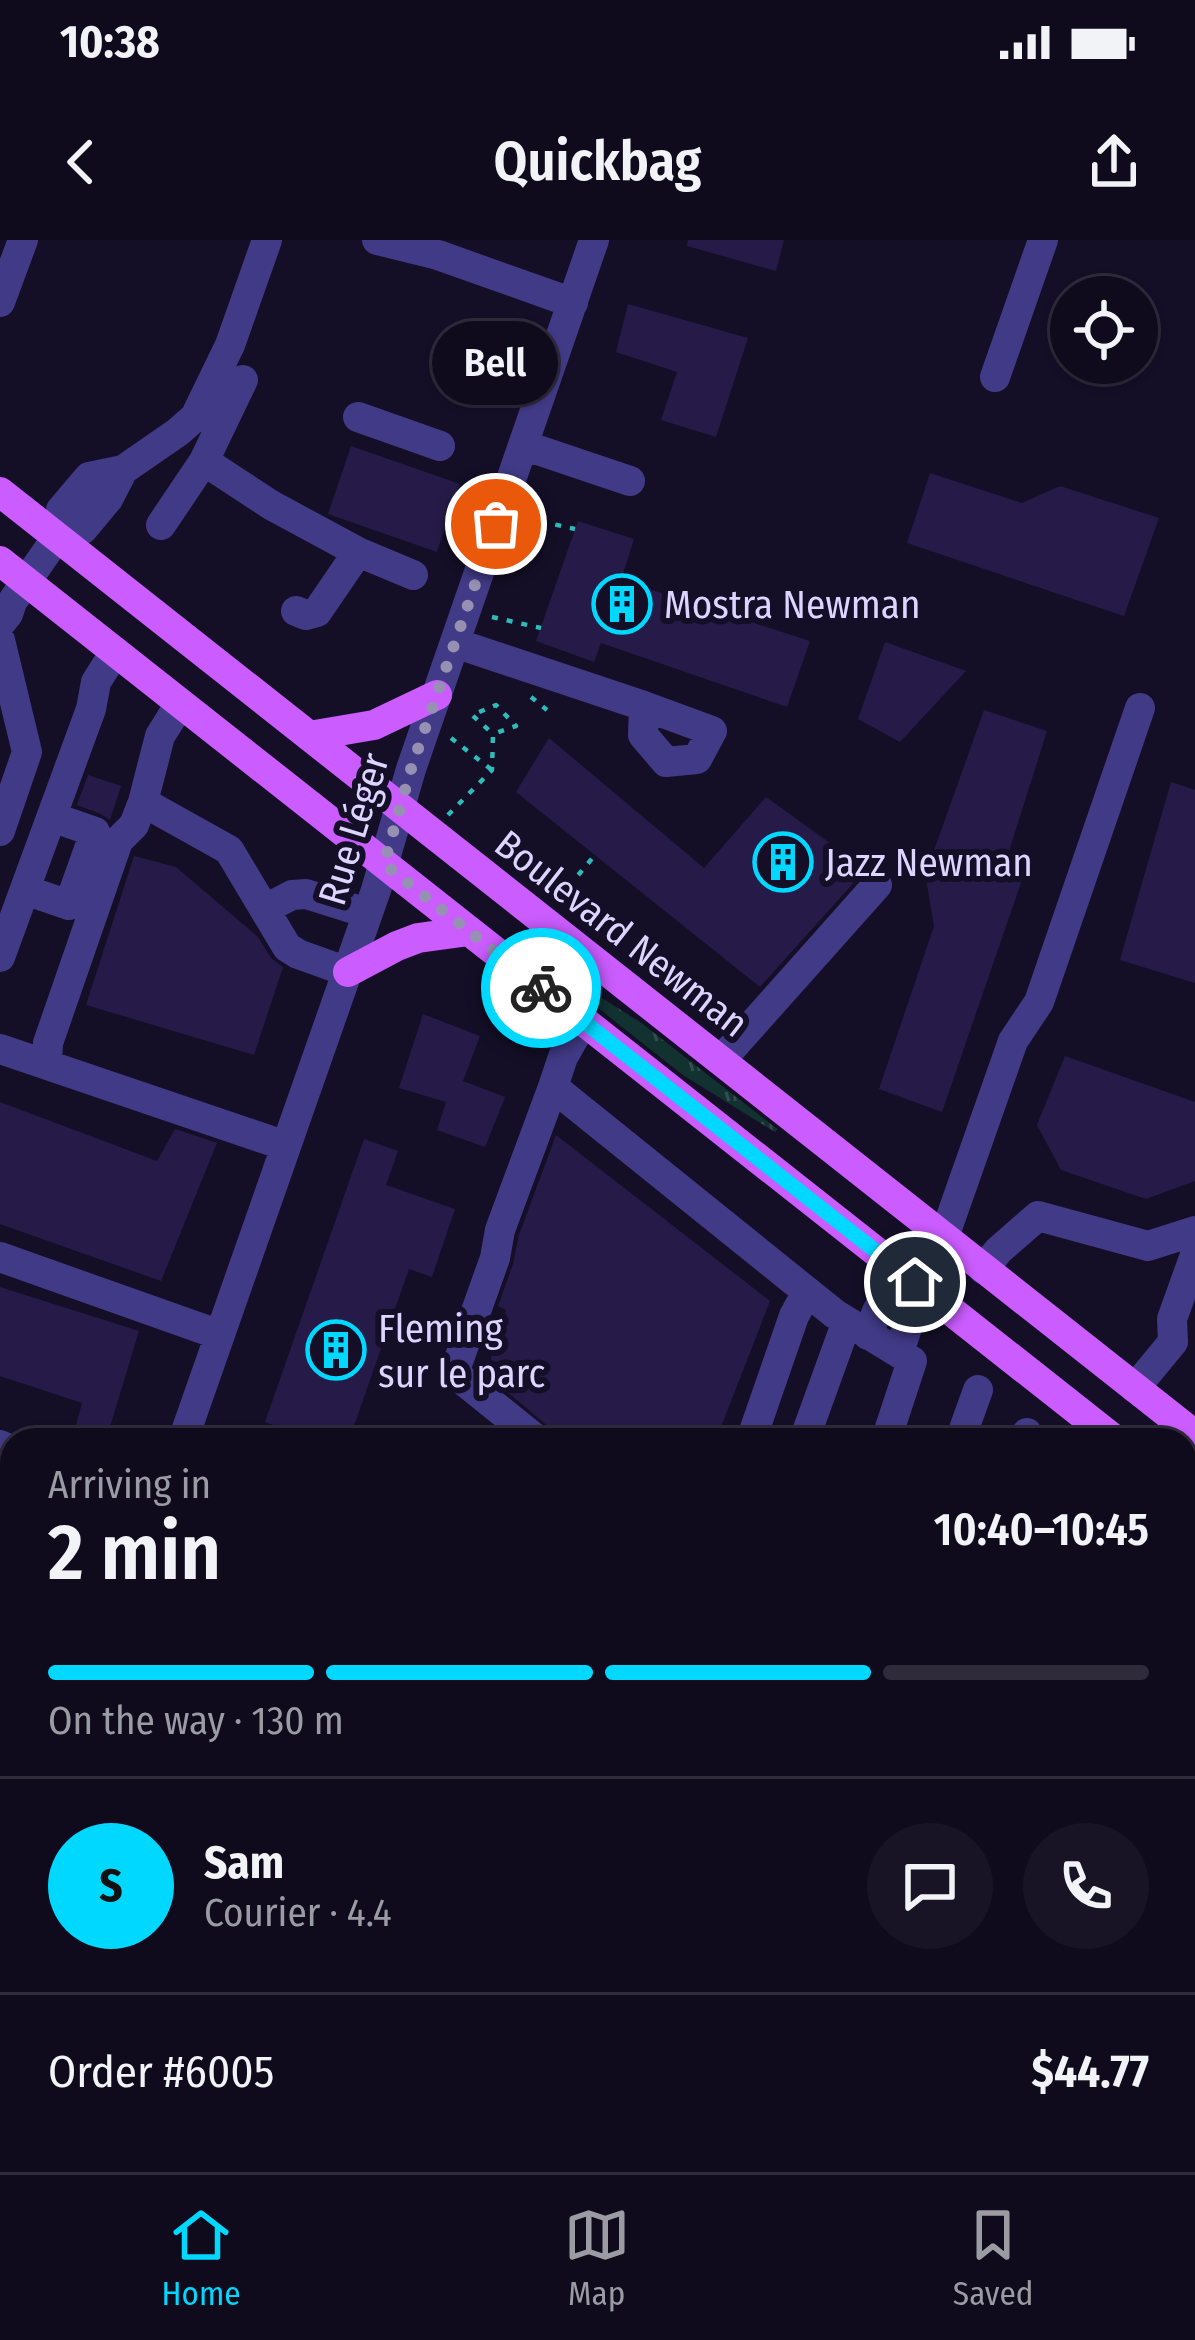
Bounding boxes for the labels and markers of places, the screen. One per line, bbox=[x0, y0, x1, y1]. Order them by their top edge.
callout: Bell bbox=[433, 320, 559, 404]
pin bbox=[445, 473, 547, 575]
building icon: Mostra Newman bbox=[591, 573, 653, 635]
place label: Mostra Newman bbox=[664, 582, 920, 628]
building icon: Jazz Newman bbox=[752, 831, 814, 893]
place label: Jazz Newman bbox=[825, 840, 1033, 886]
pin bbox=[864, 1231, 966, 1333]
place label: Fleming sur le parc bbox=[378, 1306, 545, 1397]
building icon: Fleming sur le parc bbox=[305, 1319, 367, 1381]

